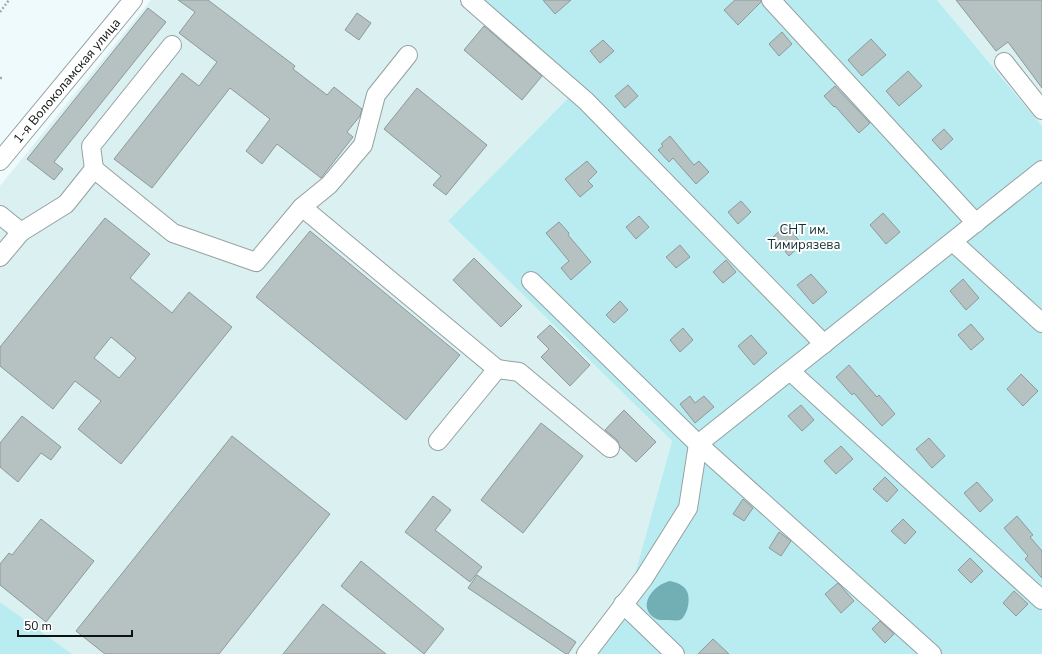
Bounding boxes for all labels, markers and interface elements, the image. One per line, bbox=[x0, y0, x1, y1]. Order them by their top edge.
street label: 1-я Волоколамская улица bbox=[9, 15, 125, 147]
park label: СНТ им. Тимирязева bbox=[768, 221, 840, 254]
scale bar bbox=[18, 612, 132, 638]
text: 50 m bbox=[24, 618, 52, 634]

